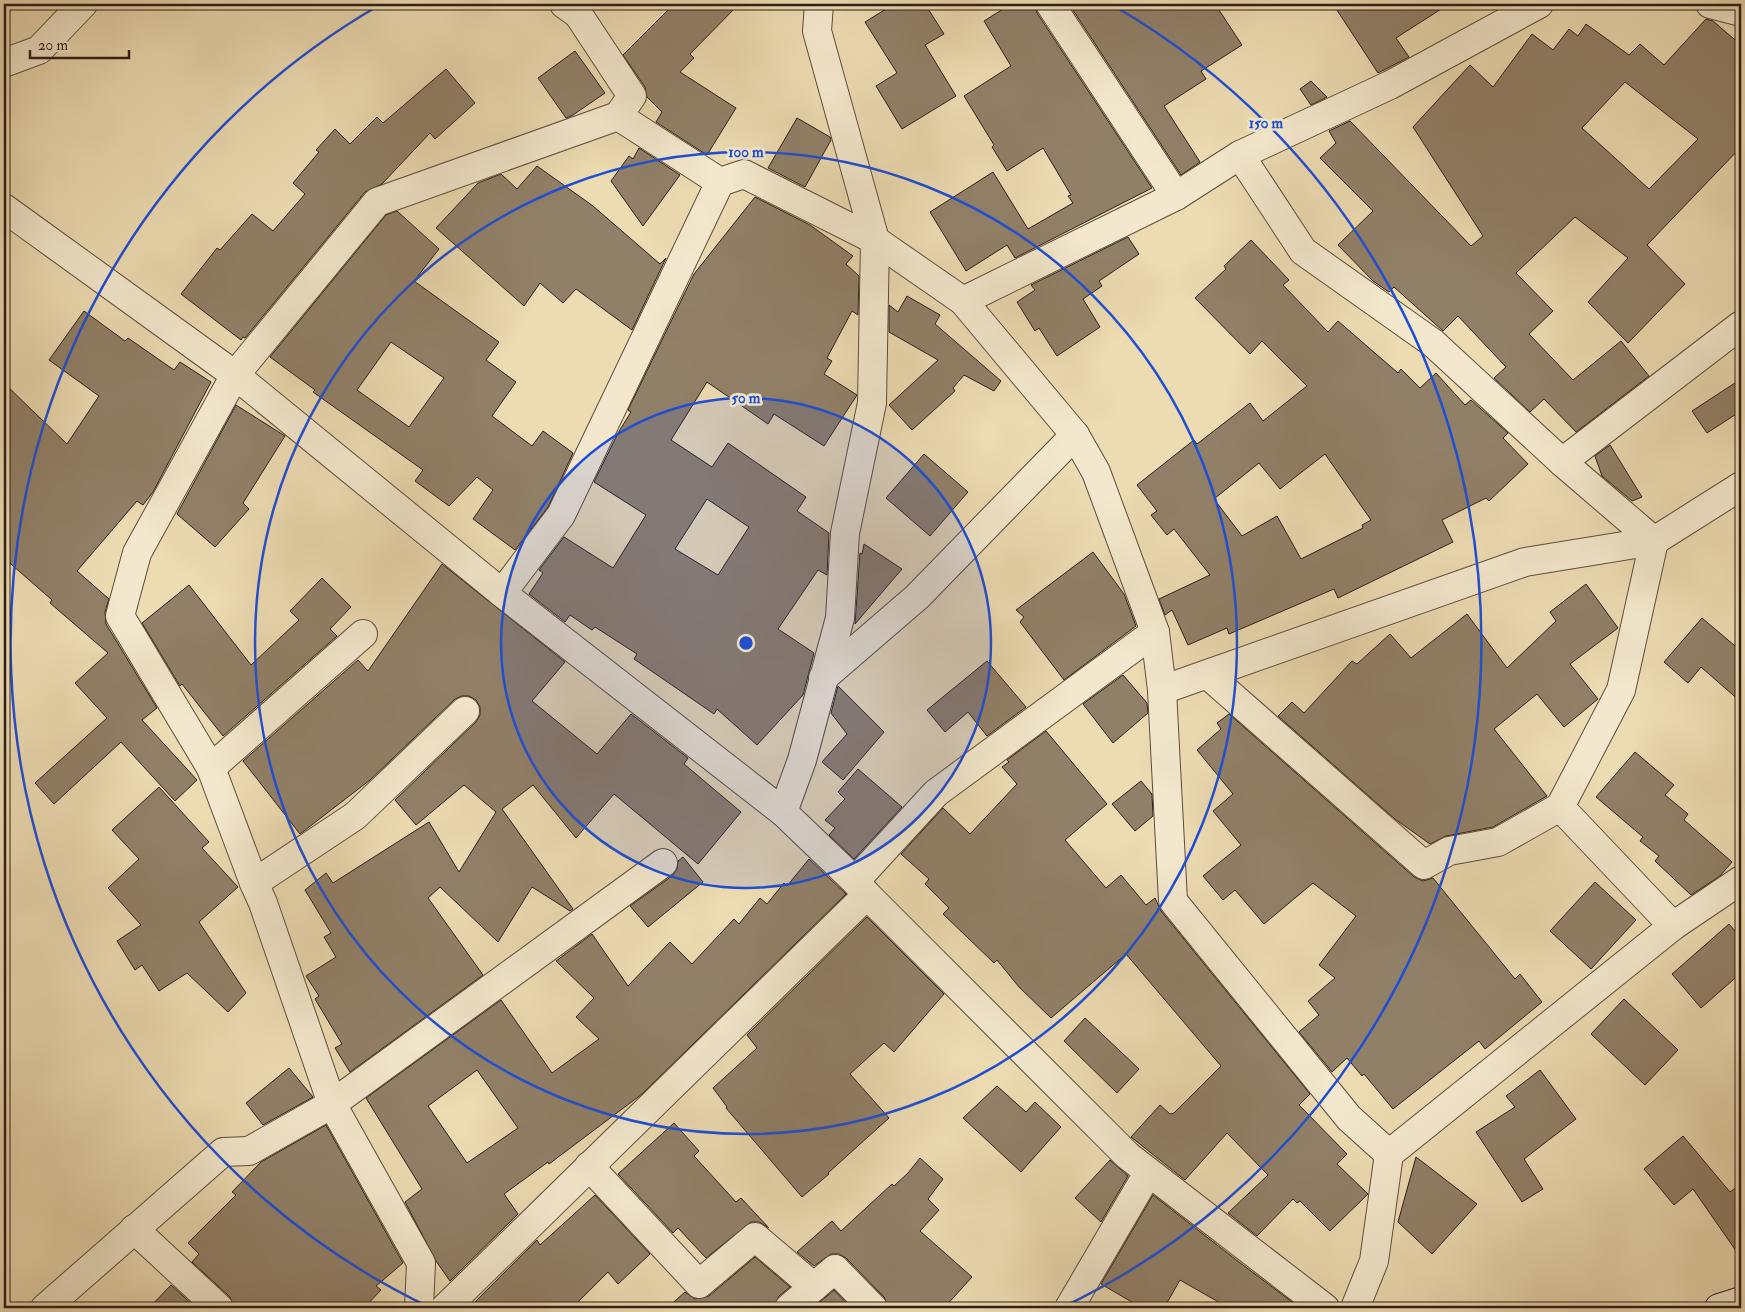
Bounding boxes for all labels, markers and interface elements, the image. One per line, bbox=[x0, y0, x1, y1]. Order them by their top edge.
scale bar bbox=[30, 28, 129, 60]
text: 20 m bbox=[38, 36, 68, 55]
text: 150 m bbox=[1249, 114, 1283, 133]
text: 100 m bbox=[728, 143, 764, 162]
text: 50 m bbox=[732, 389, 761, 408]
centre of rings bbox=[737, 634, 755, 652]

